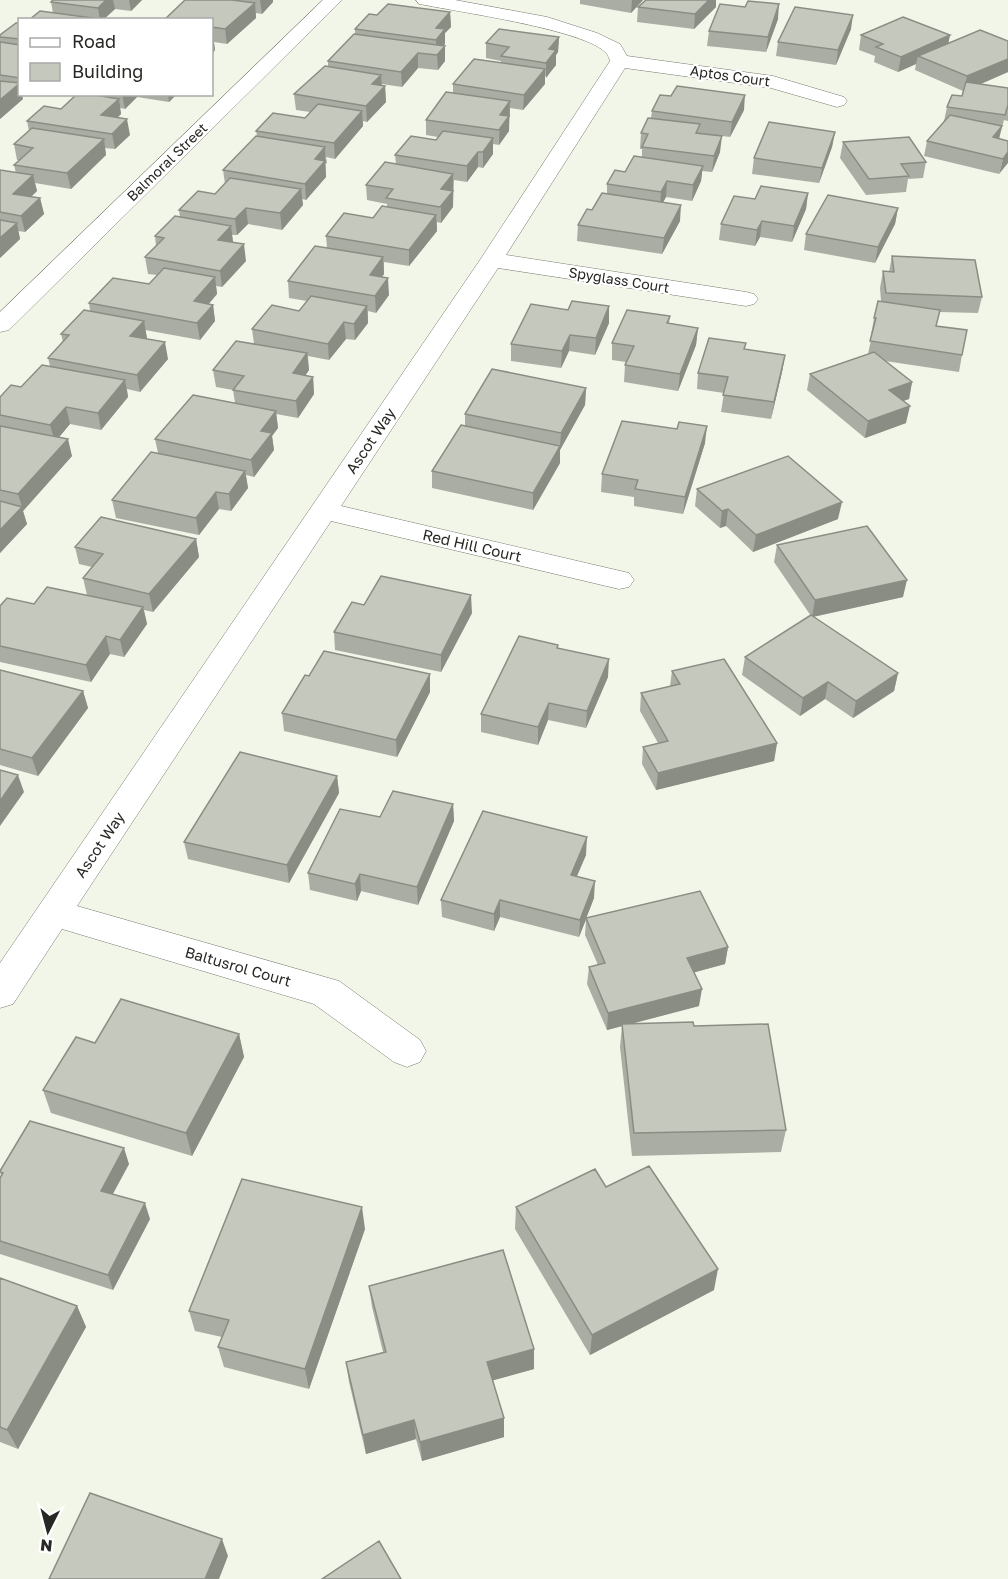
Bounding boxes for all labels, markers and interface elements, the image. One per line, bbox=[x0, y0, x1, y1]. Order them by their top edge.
legend bbox=[18, 18, 213, 96]
text: Road bbox=[72, 30, 116, 52]
text: Building bbox=[72, 60, 143, 82]
street label: Aptos Court bbox=[689, 61, 771, 90]
street label: Balmoral Street bbox=[123, 119, 210, 204]
street label: Spyglass Court bbox=[567, 263, 671, 296]
street label: Ascot Way bbox=[342, 404, 399, 477]
street label: Red Hill Court bbox=[421, 525, 523, 565]
street label: Ascot Way bbox=[71, 808, 128, 881]
street label: Baltusrol Court bbox=[183, 942, 293, 990]
north arrow bbox=[18, 1501, 78, 1561]
text: N bbox=[39, 1535, 54, 1556]

